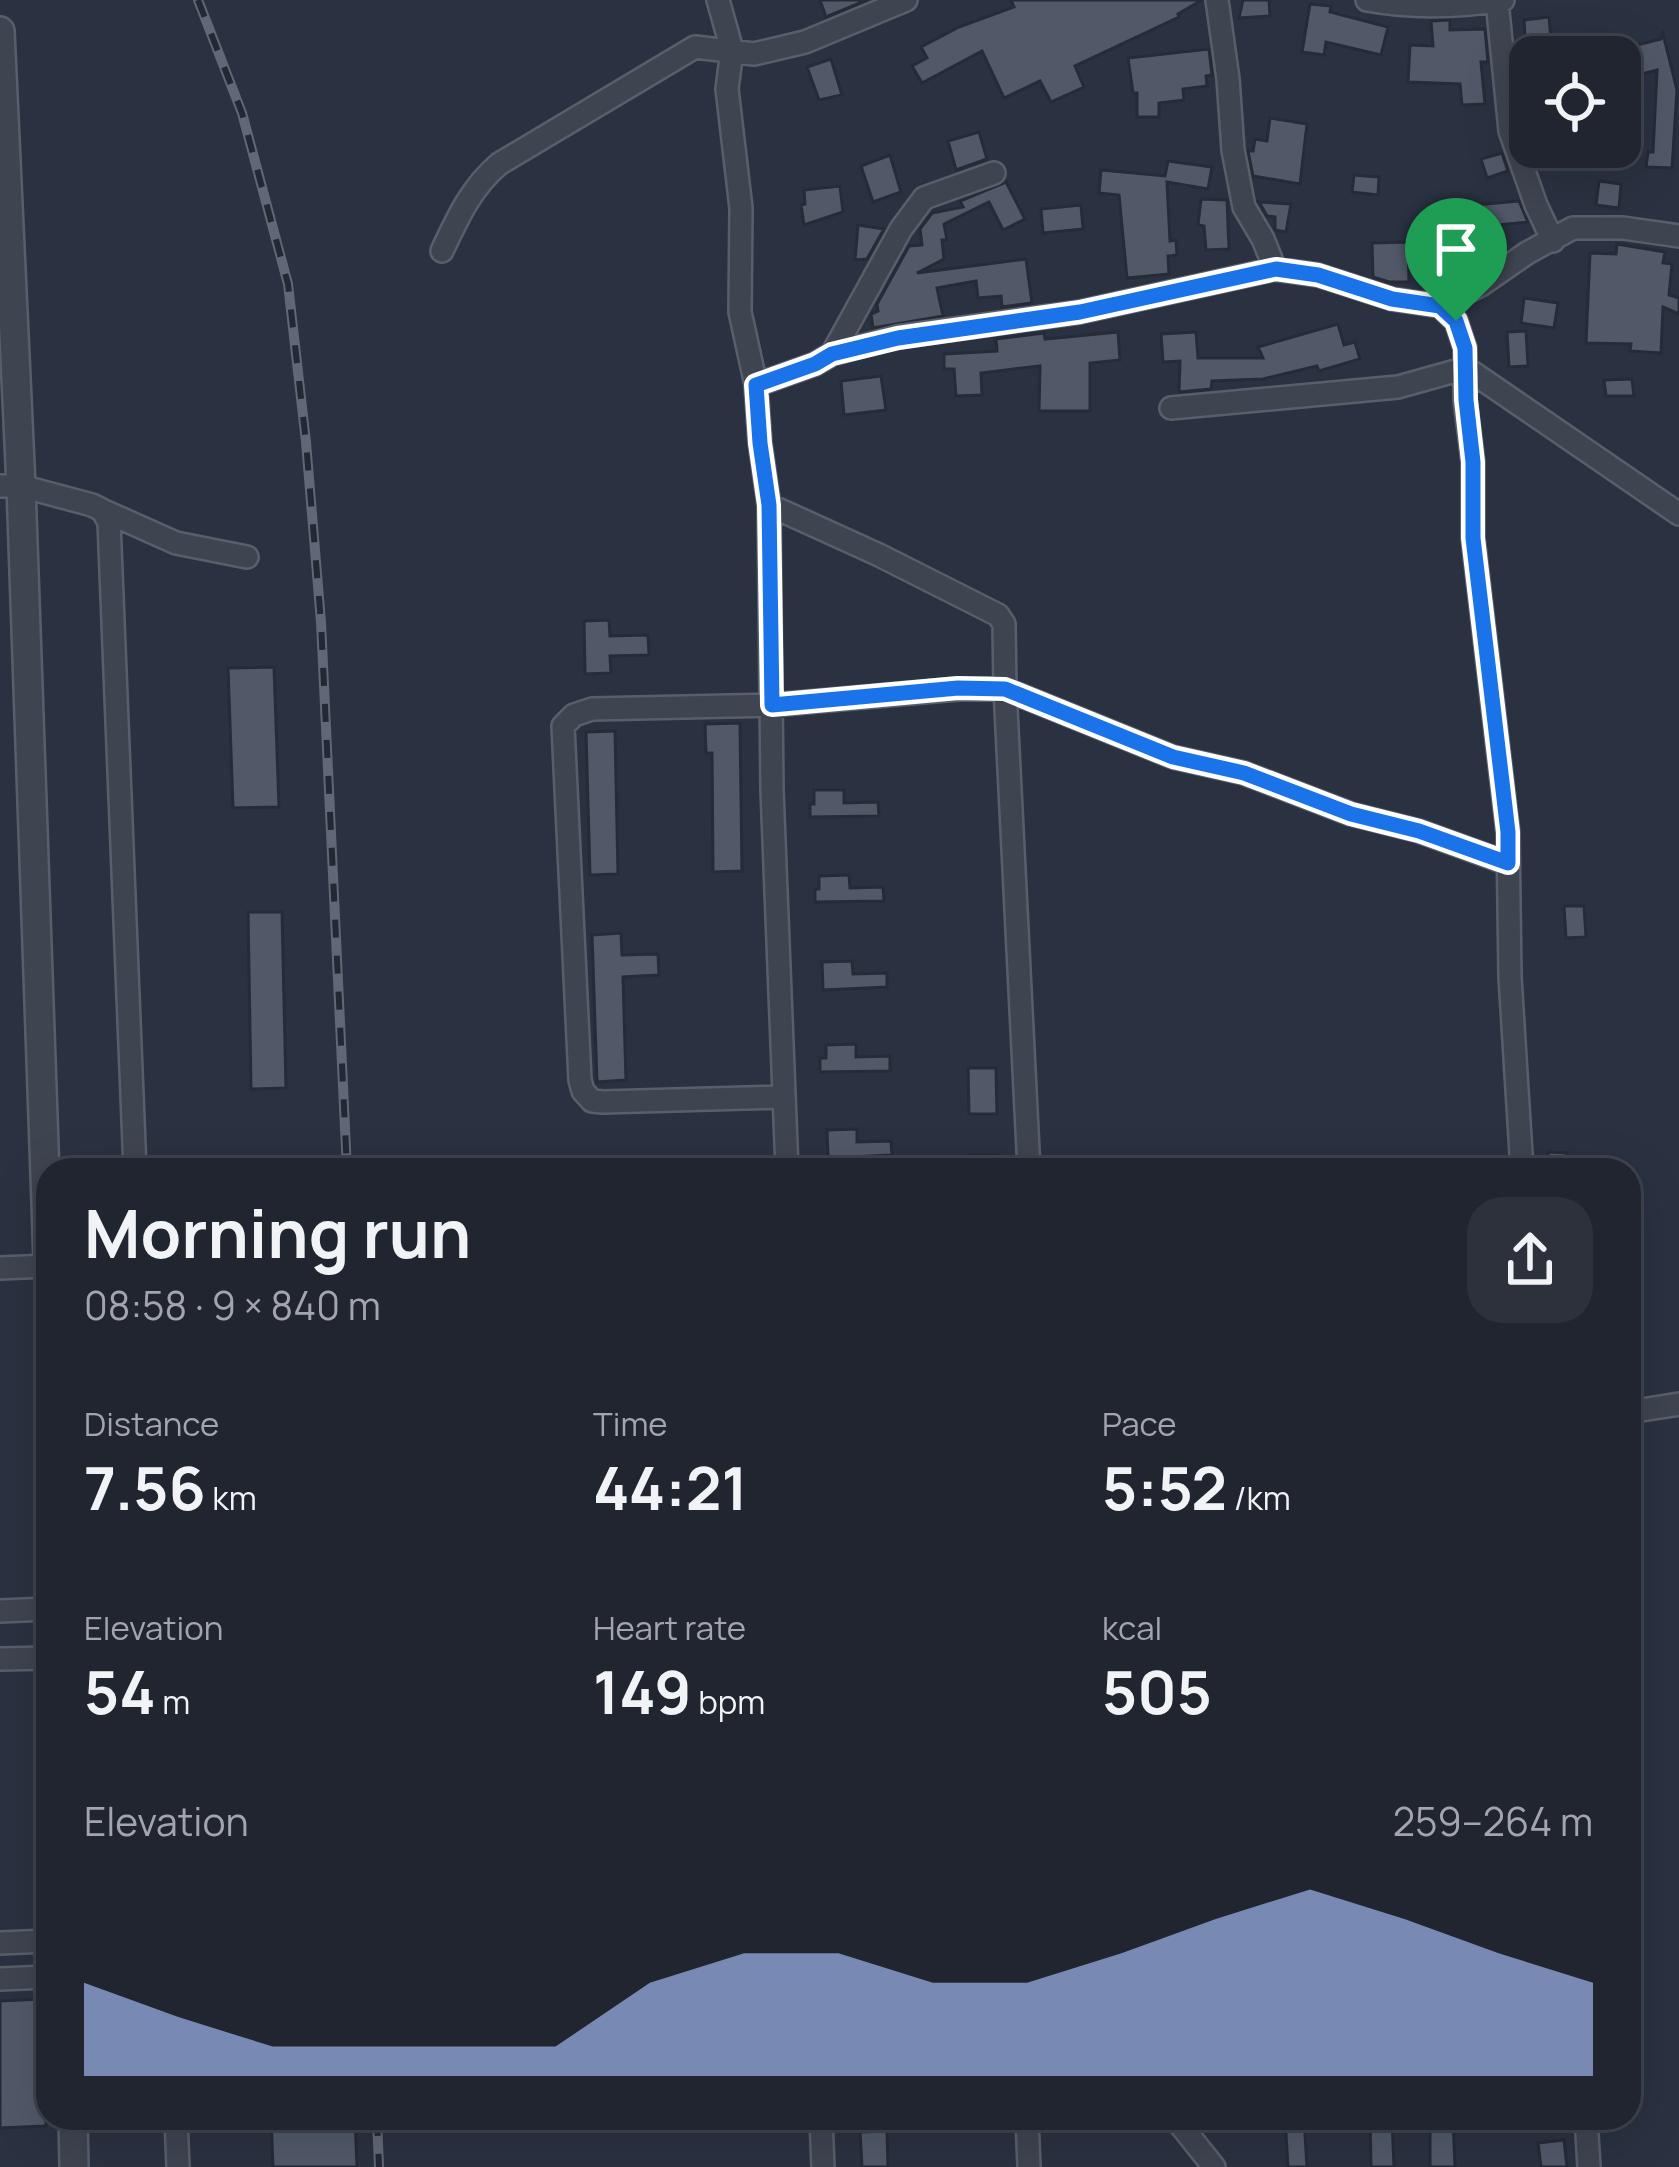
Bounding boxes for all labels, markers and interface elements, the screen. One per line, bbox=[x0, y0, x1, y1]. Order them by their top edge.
map controls bbox=[1509, 36, 1641, 168]
button: locate bbox=[1509, 36, 1641, 168]
pin bbox=[1405, 198, 1507, 321]
icon: arrive bbox=[1423, 216, 1489, 282]
text: Morning run bbox=[84, 1188, 471, 1278]
button: share bbox=[1467, 1197, 1593, 1323]
text: 08:58 · 9 × 840 m bbox=[84, 1278, 381, 1332]
text: Distance bbox=[84, 1401, 219, 1446]
text: Time bbox=[593, 1401, 668, 1446]
text: Pace bbox=[1102, 1401, 1177, 1446]
text: 7.56 bbox=[84, 1446, 206, 1528]
text: 44:21 bbox=[593, 1446, 748, 1528]
text: 5:52 bbox=[1102, 1446, 1227, 1528]
text: km bbox=[206, 1475, 257, 1520]
text: /km bbox=[1227, 1475, 1291, 1520]
text: Elevation bbox=[84, 1605, 223, 1650]
text: Heart rate bbox=[593, 1605, 746, 1650]
text: kcal bbox=[1102, 1605, 1162, 1650]
text: 54 bbox=[84, 1650, 156, 1732]
text: 149 bbox=[593, 1650, 692, 1732]
text: 505 bbox=[1102, 1650, 1212, 1732]
text: m bbox=[156, 1679, 190, 1724]
text: bpm bbox=[692, 1679, 765, 1724]
text: Elevation bbox=[84, 1794, 249, 1848]
text: 259–264 m bbox=[1393, 1794, 1593, 1848]

